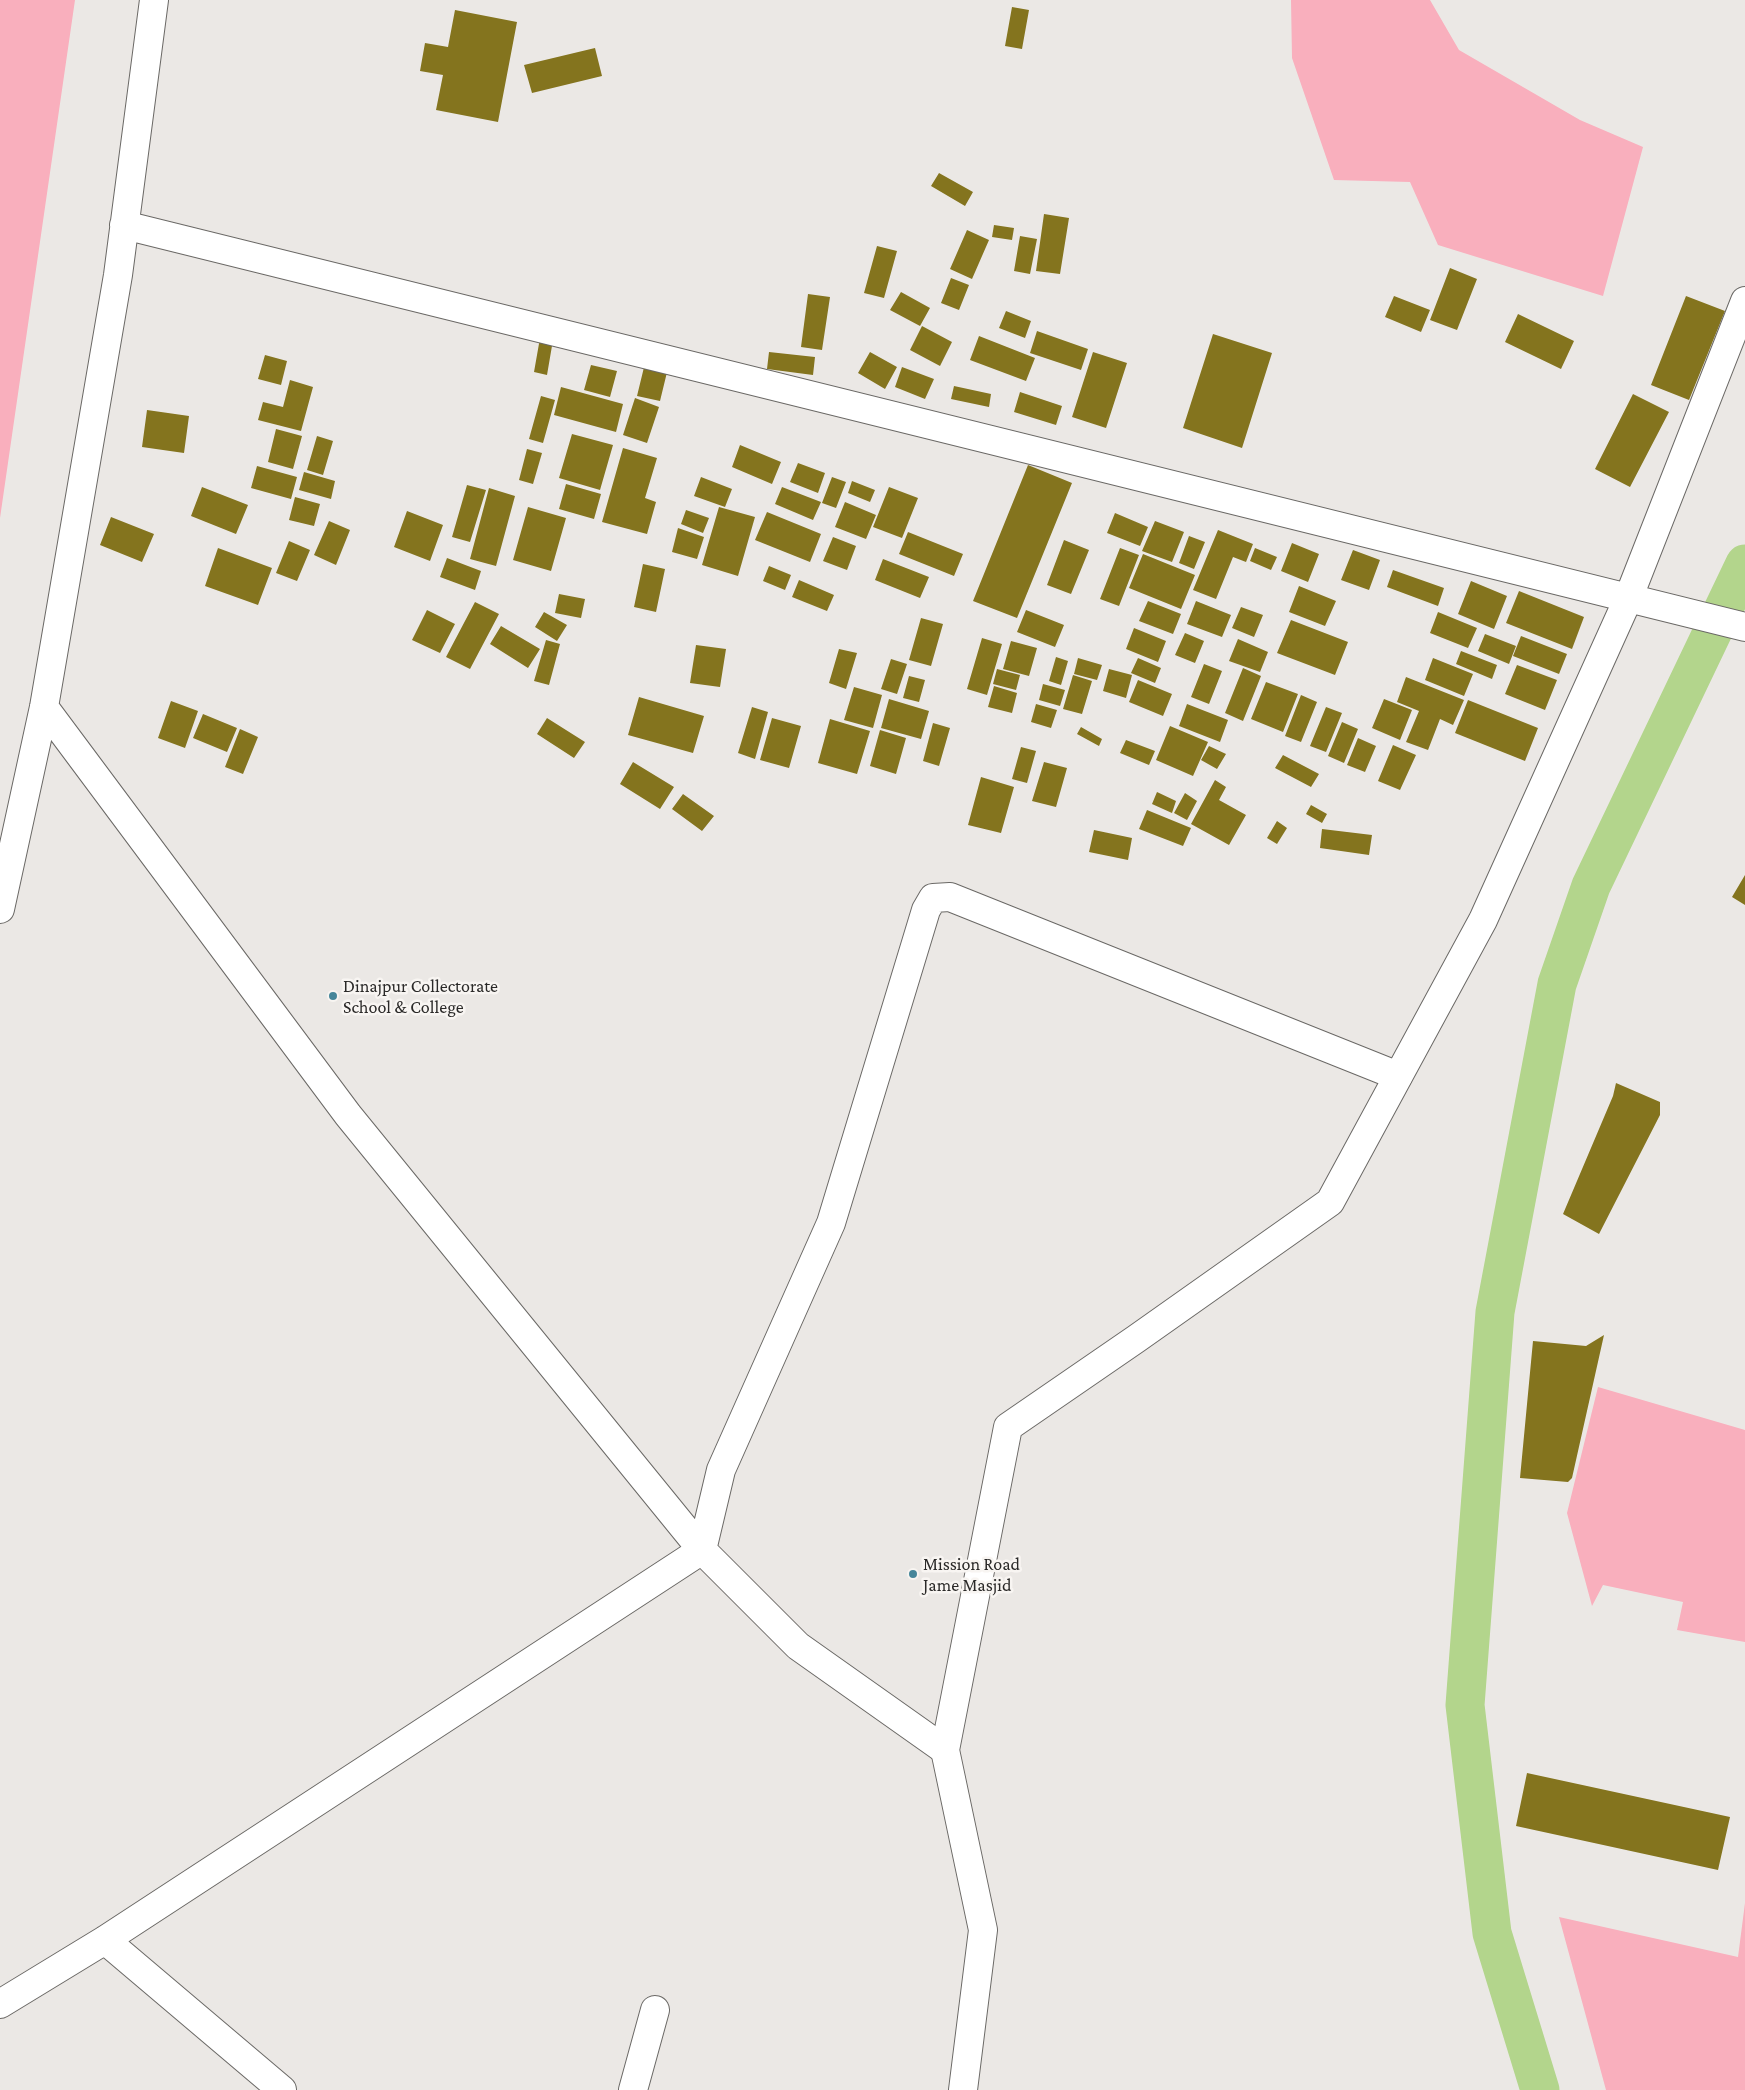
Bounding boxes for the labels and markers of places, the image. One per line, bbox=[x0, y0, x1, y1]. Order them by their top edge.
place label: Dinajpur Collectorate School & College bbox=[343, 975, 498, 1018]
marker: Dinajpur Collectorate School & College bbox=[327, 990, 339, 1002]
place label: Mission Road Jame Masjid bbox=[923, 1553, 1020, 1596]
marker: Mission Road Jame Masjid bbox=[907, 1568, 919, 1580]

